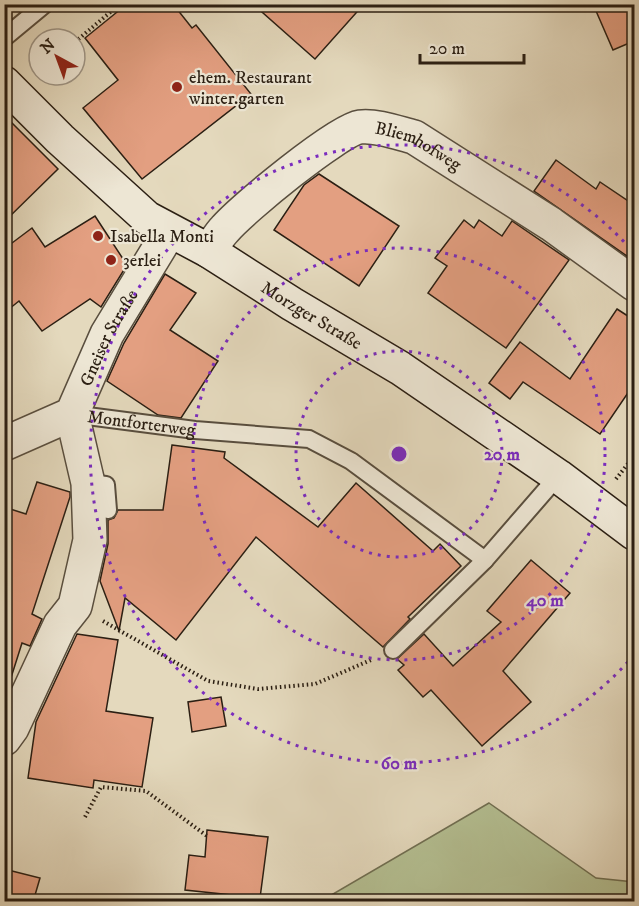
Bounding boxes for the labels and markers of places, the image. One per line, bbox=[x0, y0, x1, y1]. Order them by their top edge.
place label: ehem. Restaurant winter.garten bbox=[188, 67, 312, 110]
marker: ehem. Restaurant winter.garten bbox=[170, 80, 184, 94]
place label: Isabella Monti bbox=[110, 226, 214, 248]
marker: Isabella Monti bbox=[91, 229, 105, 243]
place label: 3erlei bbox=[123, 250, 161, 272]
marker: 3erlei bbox=[104, 253, 118, 267]
centre of rings bbox=[389, 444, 409, 464]

